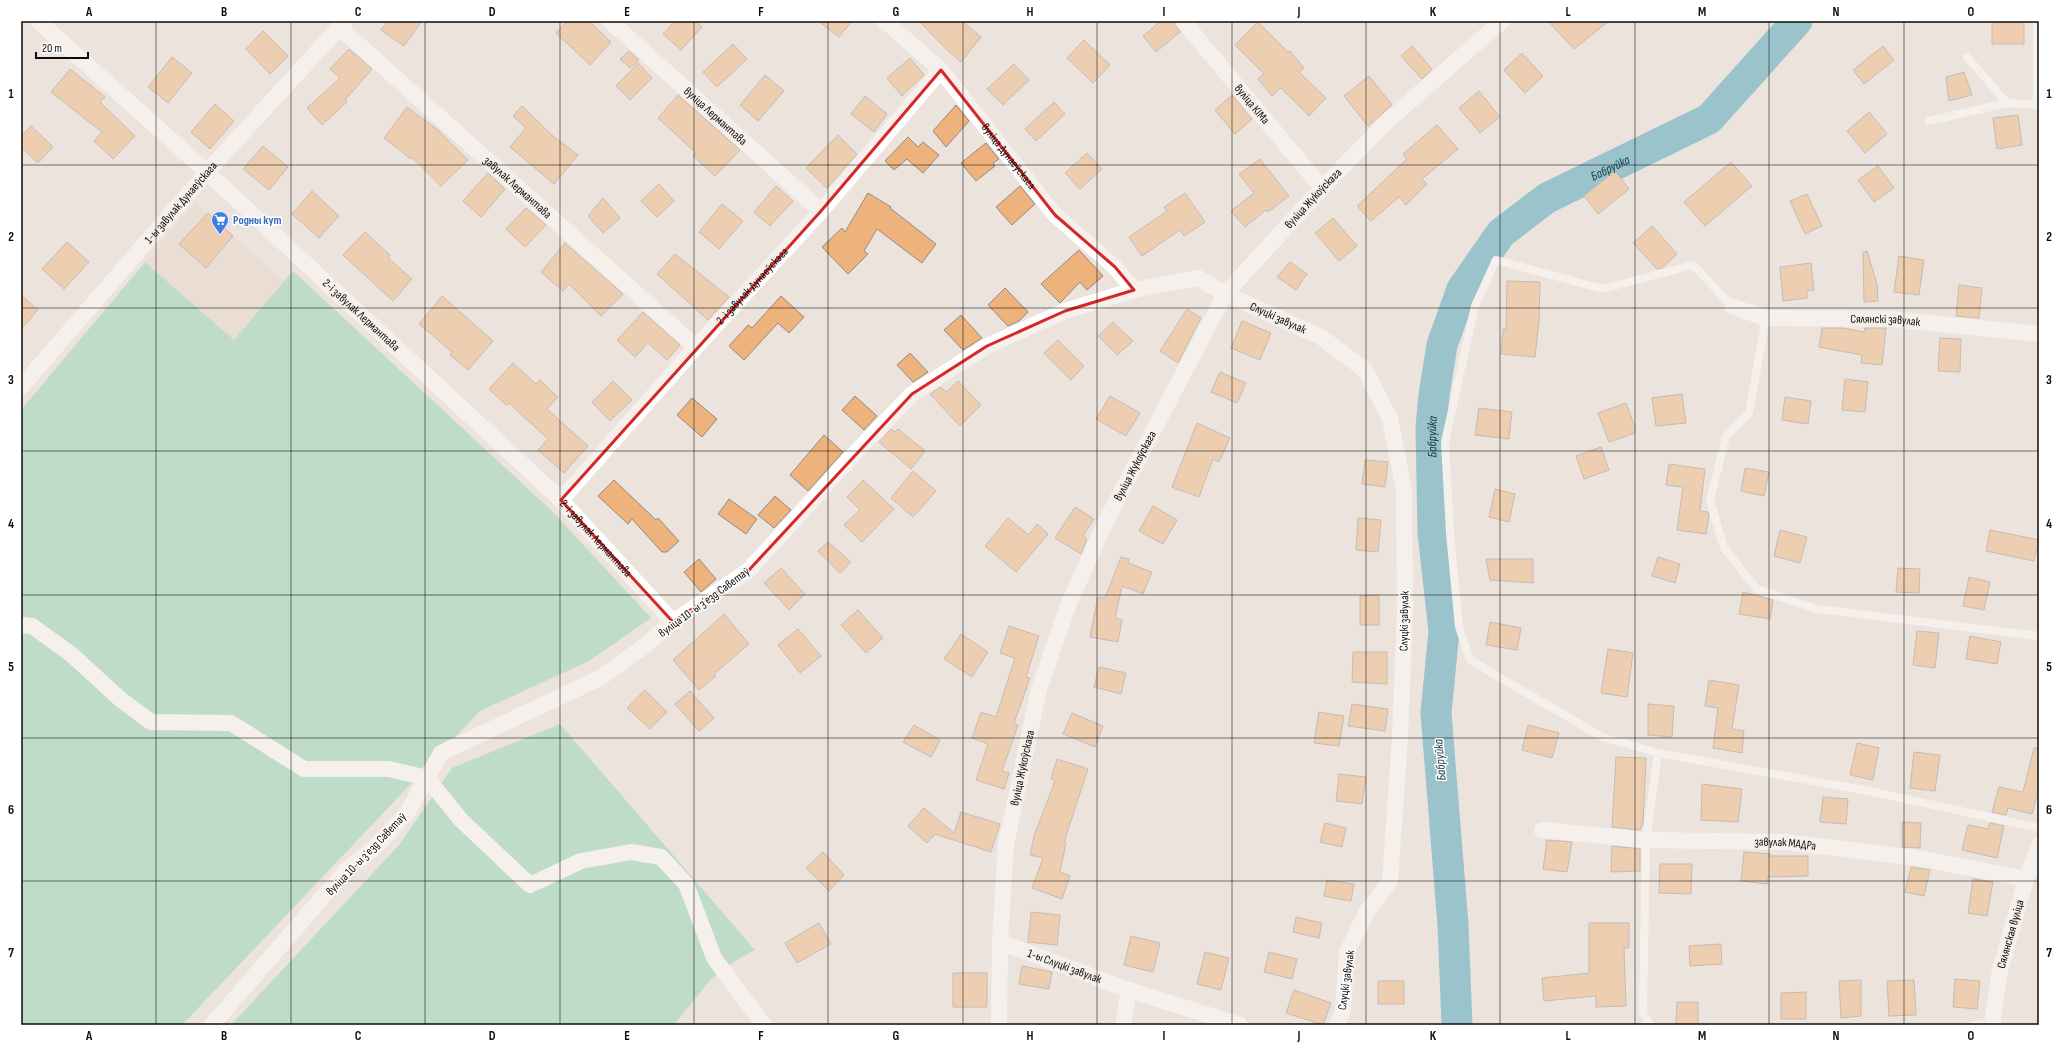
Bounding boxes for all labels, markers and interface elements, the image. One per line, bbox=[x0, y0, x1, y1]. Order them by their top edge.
text: A bbox=[85, 4, 93, 20]
text: B bbox=[221, 4, 227, 20]
text: C bbox=[355, 4, 362, 20]
text: D bbox=[489, 4, 496, 20]
text: E bbox=[624, 4, 630, 20]
text: F bbox=[758, 4, 764, 20]
text: G bbox=[893, 4, 900, 20]
text: H bbox=[1027, 4, 1034, 20]
text: I bbox=[1163, 4, 1166, 20]
text: J bbox=[1297, 4, 1301, 20]
text: K bbox=[1430, 4, 1437, 20]
text: L bbox=[1565, 4, 1571, 20]
text: M bbox=[1698, 4, 1706, 20]
text: N bbox=[1833, 4, 1840, 20]
text: O bbox=[1968, 4, 1975, 20]
scale bar bbox=[36, 34, 88, 60]
text: 20 m bbox=[42, 41, 62, 56]
street label: вуліца КІМа bbox=[1231, 81, 1273, 128]
street label: вуліца Лермантава bbox=[680, 84, 750, 149]
text: 1 bbox=[8, 86, 14, 102]
text: 1 bbox=[2046, 86, 2052, 102]
street label: вуліца Дунаеўскага bbox=[978, 120, 1039, 193]
water label: Бабруйка bbox=[1588, 152, 1633, 185]
street label: завулак Лермантава bbox=[480, 153, 555, 222]
street label: 1-ы завулак Дунаеўскага bbox=[141, 159, 221, 247]
street label: вуліца Жукоўскага bbox=[1282, 165, 1345, 232]
supermarket icon: Родны кут bbox=[210, 210, 230, 235]
place label: Родны кут bbox=[233, 213, 281, 228]
text: 2 bbox=[8, 229, 14, 245]
text: 2 bbox=[2046, 229, 2052, 245]
street label: 2-і завулак Дунаеўскага bbox=[713, 244, 792, 328]
street label: 2-і завулак Лермантава bbox=[319, 276, 403, 355]
street label: Слуцкі завулак bbox=[1247, 299, 1309, 338]
street label: Сялянскі завулак bbox=[1850, 312, 1921, 330]
text: 3 bbox=[8, 372, 14, 388]
text: 3 bbox=[2046, 372, 2052, 388]
water label: Бабруйка bbox=[1424, 415, 1441, 458]
street label: вуліца Жукоўскага bbox=[1111, 428, 1160, 504]
street label: 2-і завулак Лермантава bbox=[556, 497, 635, 581]
text: 4 bbox=[8, 516, 14, 532]
text: 4 bbox=[2046, 516, 2052, 532]
street label: вуліца 10-ы зʼезд Саветаў bbox=[656, 564, 753, 641]
street label: Слуцкі завулак bbox=[1396, 590, 1413, 651]
text: 5 bbox=[8, 659, 14, 675]
text: 5 bbox=[2046, 659, 2052, 675]
street label: вуліца Жукоўскага bbox=[1007, 728, 1038, 807]
water label: Бабруйка bbox=[1430, 738, 1450, 781]
text: 6 bbox=[8, 802, 14, 818]
text: 6 bbox=[2046, 802, 2052, 818]
street label: вуліца 10-ы зʼезд Саветаў bbox=[323, 810, 410, 899]
street label: завулак МАДРа bbox=[1754, 835, 1817, 854]
street label: Сялянская вуліца bbox=[1994, 898, 2028, 970]
text: 7 bbox=[8, 945, 14, 961]
text: 7 bbox=[2046, 945, 2052, 961]
street label: 1-ы Слуцкі завулак bbox=[1025, 946, 1104, 987]
street label: Слуцкі завулак bbox=[1335, 949, 1358, 1011]
text: A bbox=[85, 1028, 93, 1044]
text: B bbox=[221, 1028, 227, 1044]
text: C bbox=[355, 1028, 362, 1044]
text: D bbox=[489, 1028, 496, 1044]
text: E bbox=[624, 1028, 630, 1044]
text: F bbox=[758, 1028, 764, 1044]
text: G bbox=[893, 1028, 900, 1044]
text: H bbox=[1027, 1028, 1034, 1044]
text: I bbox=[1163, 1028, 1166, 1044]
text: J bbox=[1297, 1028, 1301, 1044]
text: K bbox=[1430, 1028, 1437, 1044]
text: L bbox=[1565, 1028, 1571, 1044]
text: M bbox=[1698, 1028, 1706, 1044]
text: N bbox=[1833, 1028, 1840, 1044]
text: O bbox=[1968, 1028, 1975, 1044]

